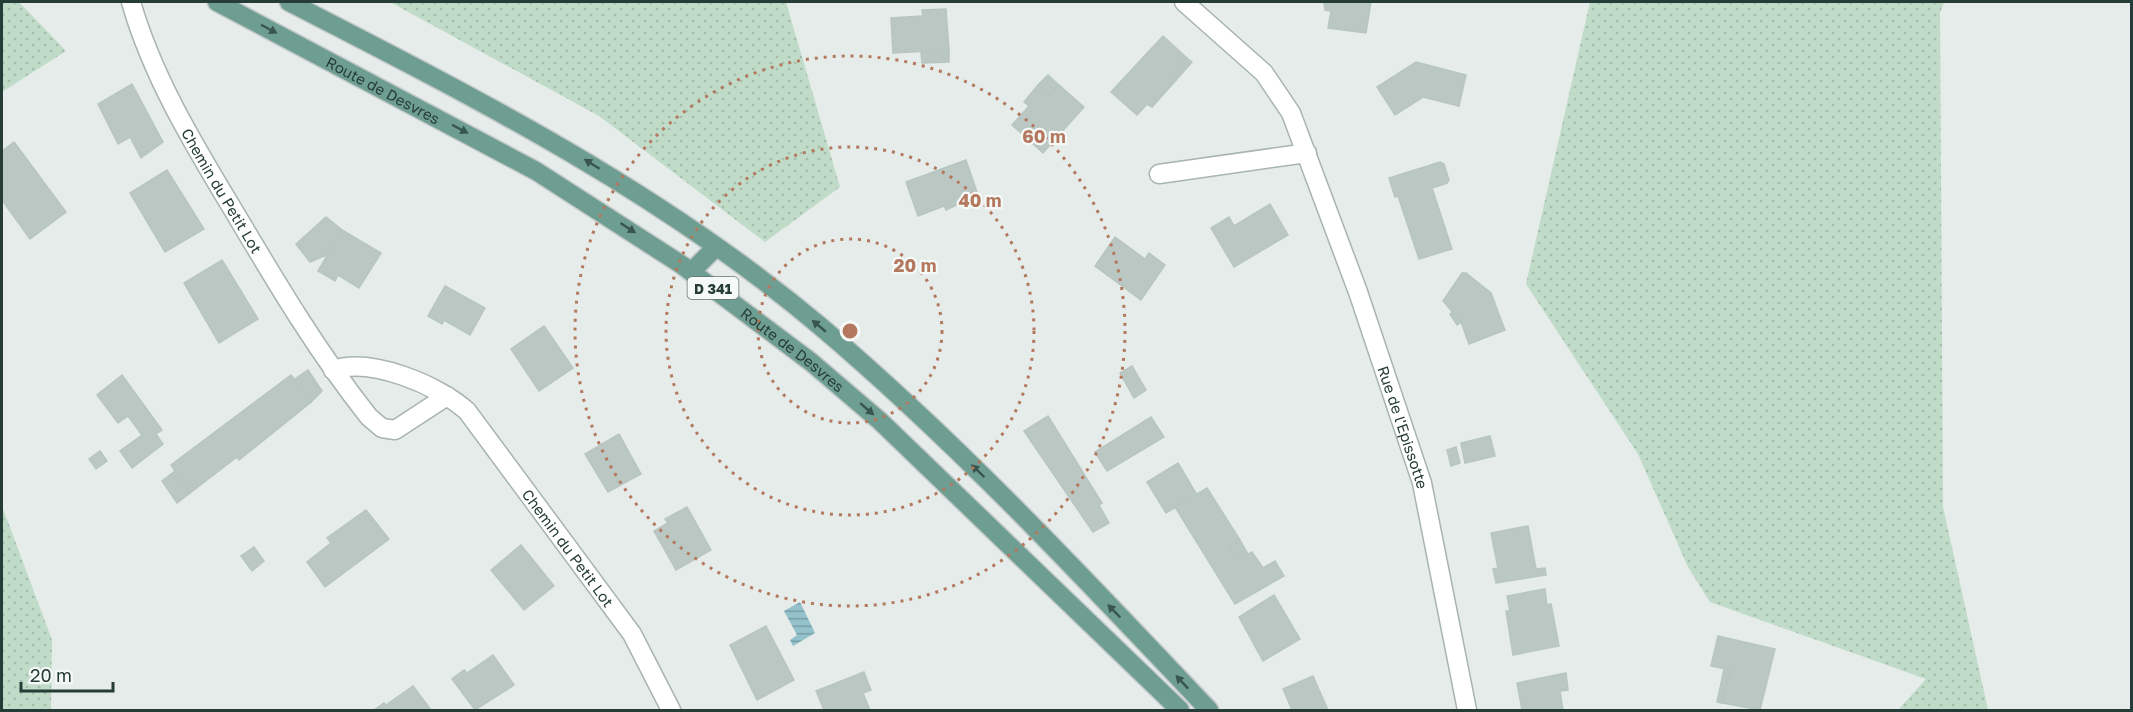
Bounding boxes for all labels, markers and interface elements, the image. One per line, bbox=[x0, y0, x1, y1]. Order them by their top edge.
one-way arrow bbox=[260, 24, 277, 34]
street label: Route de Desvres bbox=[323, 52, 443, 128]
one-way arrow bbox=[452, 124, 469, 134]
street label: Chemin du Petit Lot bbox=[178, 125, 266, 256]
text: 60 m bbox=[1022, 125, 1066, 147]
one-way arrow bbox=[584, 159, 600, 170]
text: 40 m bbox=[958, 189, 1002, 211]
one-way arrow bbox=[620, 222, 636, 233]
text: 20 m bbox=[894, 254, 936, 276]
road number: D 341 bbox=[688, 277, 738, 299]
street label: Route de Desvres bbox=[738, 304, 848, 396]
one-way arrow bbox=[811, 319, 827, 332]
centre of rings bbox=[840, 321, 860, 341]
street label: Rue de l'Epissotte bbox=[1374, 363, 1432, 490]
one-way arrow bbox=[859, 403, 875, 416]
one-way arrow bbox=[972, 465, 986, 479]
street label: Chemin du Petit Lot bbox=[519, 485, 618, 610]
one-way arrow bbox=[1108, 605, 1122, 619]
scale bar bbox=[21, 655, 112, 693]
text: 20 m bbox=[30, 664, 72, 686]
one-way arrow bbox=[1175, 674, 1189, 689]

